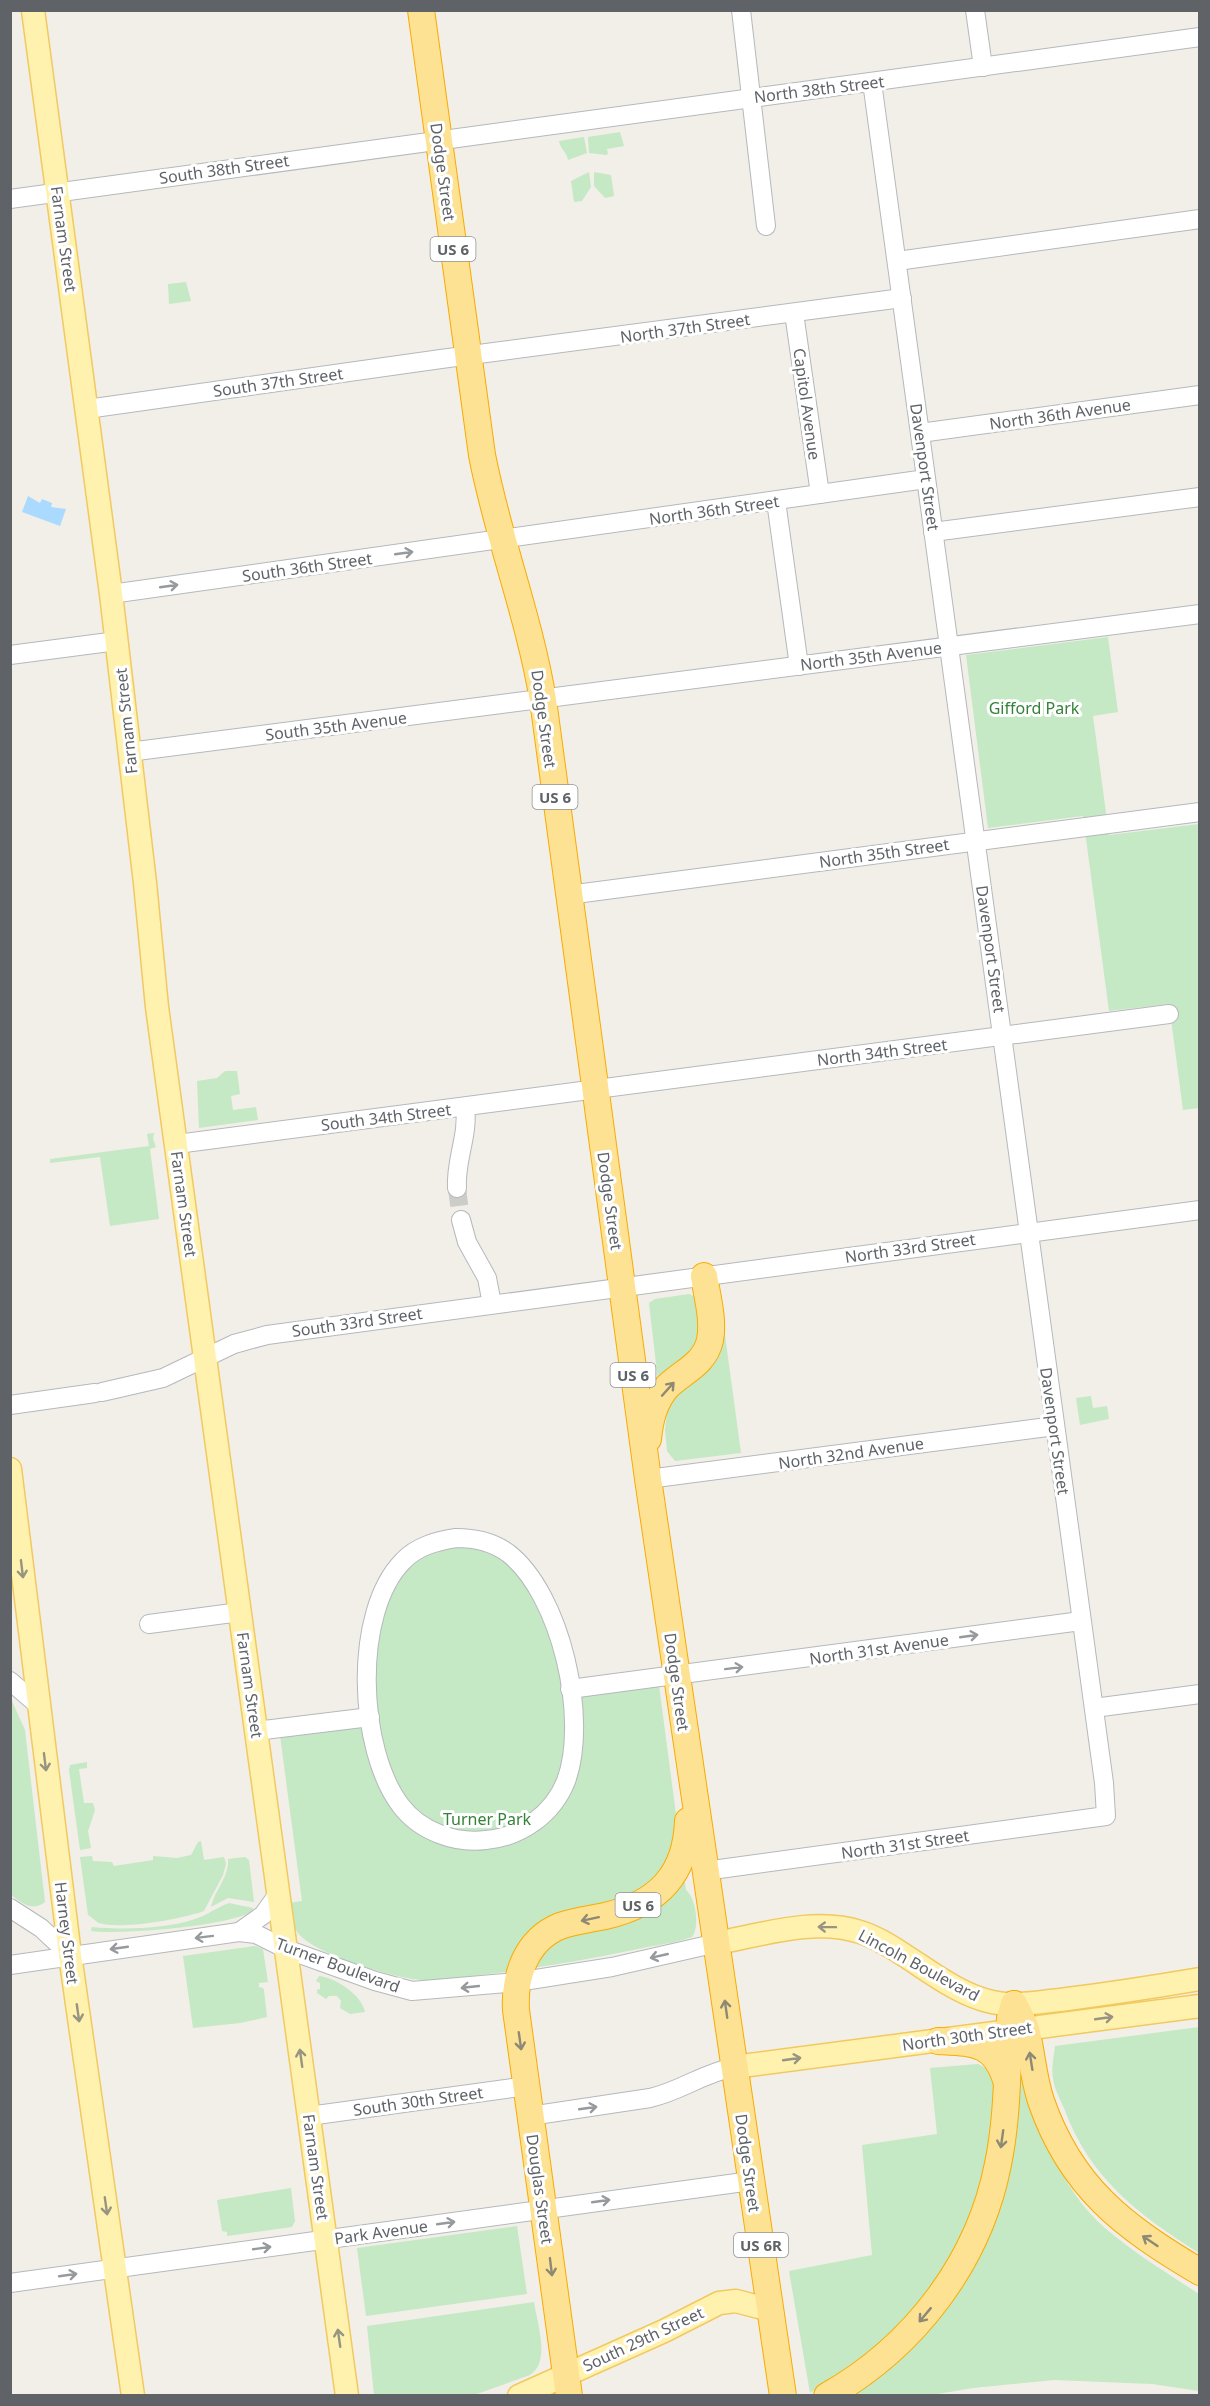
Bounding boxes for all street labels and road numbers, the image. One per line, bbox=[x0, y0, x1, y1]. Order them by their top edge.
street label: North 38th Street bbox=[753, 70, 886, 108]
street label: Dodge Street bbox=[425, 121, 461, 223]
street label: South 38th Street bbox=[158, 149, 291, 189]
street label: Farnam Street bbox=[46, 185, 82, 294]
road number: US 6 bbox=[430, 237, 476, 261]
street label: North 37th Street bbox=[619, 308, 752, 348]
street label: Capitol Avenue bbox=[788, 347, 826, 461]
street label: South 37th Street bbox=[212, 362, 345, 402]
street label: North 36th Avenue bbox=[988, 393, 1132, 435]
street label: Davenport Street bbox=[905, 402, 945, 532]
street label: North 36th Street bbox=[648, 490, 781, 530]
street label: South 36th Street bbox=[241, 547, 374, 587]
street label: North 35th Avenue bbox=[799, 636, 943, 676]
street label: Farnam Street bbox=[109, 667, 143, 775]
street label: Dodge Street bbox=[526, 668, 562, 770]
street label: South 35th Avenue bbox=[264, 706, 408, 746]
road number: US 6 bbox=[532, 785, 578, 809]
street label: North 35th Street bbox=[818, 833, 951, 873]
street label: Davenport Street bbox=[971, 884, 1011, 1014]
street label: North 34th Street bbox=[816, 1033, 949, 1071]
street label: South 34th Street bbox=[320, 1098, 453, 1136]
street label: Farnam Street bbox=[166, 1150, 202, 1259]
street label: Dodge Street bbox=[592, 1150, 628, 1252]
street label: North 33rd Street bbox=[843, 1228, 977, 1268]
street label: South 33rd Street bbox=[290, 1302, 424, 1342]
road number: US 6 bbox=[610, 1363, 656, 1387]
street label: Davenport Street bbox=[1035, 1366, 1075, 1496]
street label: North 32nd Avenue bbox=[777, 1432, 925, 1474]
street label: North 31st Avenue bbox=[808, 1628, 950, 1670]
street label: Farnam Street bbox=[232, 1631, 268, 1740]
street label: Dodge Street bbox=[659, 1631, 695, 1733]
street label: North 31st Street bbox=[840, 1824, 971, 1864]
street label: Harney Street bbox=[50, 1881, 84, 1986]
road number: US 6 bbox=[616, 1893, 660, 1917]
street label: Lincoln Boulevard bbox=[855, 1924, 983, 2006]
street label: Turner Boulevard bbox=[273, 1932, 403, 1998]
street label: North 30th Street bbox=[901, 2016, 1034, 2056]
street label: South 30th Street bbox=[352, 2081, 485, 2121]
street label: Dodge Street bbox=[730, 2112, 766, 2214]
street label: Farnam Street bbox=[298, 2113, 334, 2222]
street label: Douglas Street bbox=[521, 2133, 559, 2246]
street label: Park Avenue bbox=[333, 2215, 429, 2249]
road number: US 6R bbox=[734, 2233, 788, 2257]
street label: South 29th Street bbox=[579, 2301, 707, 2377]

